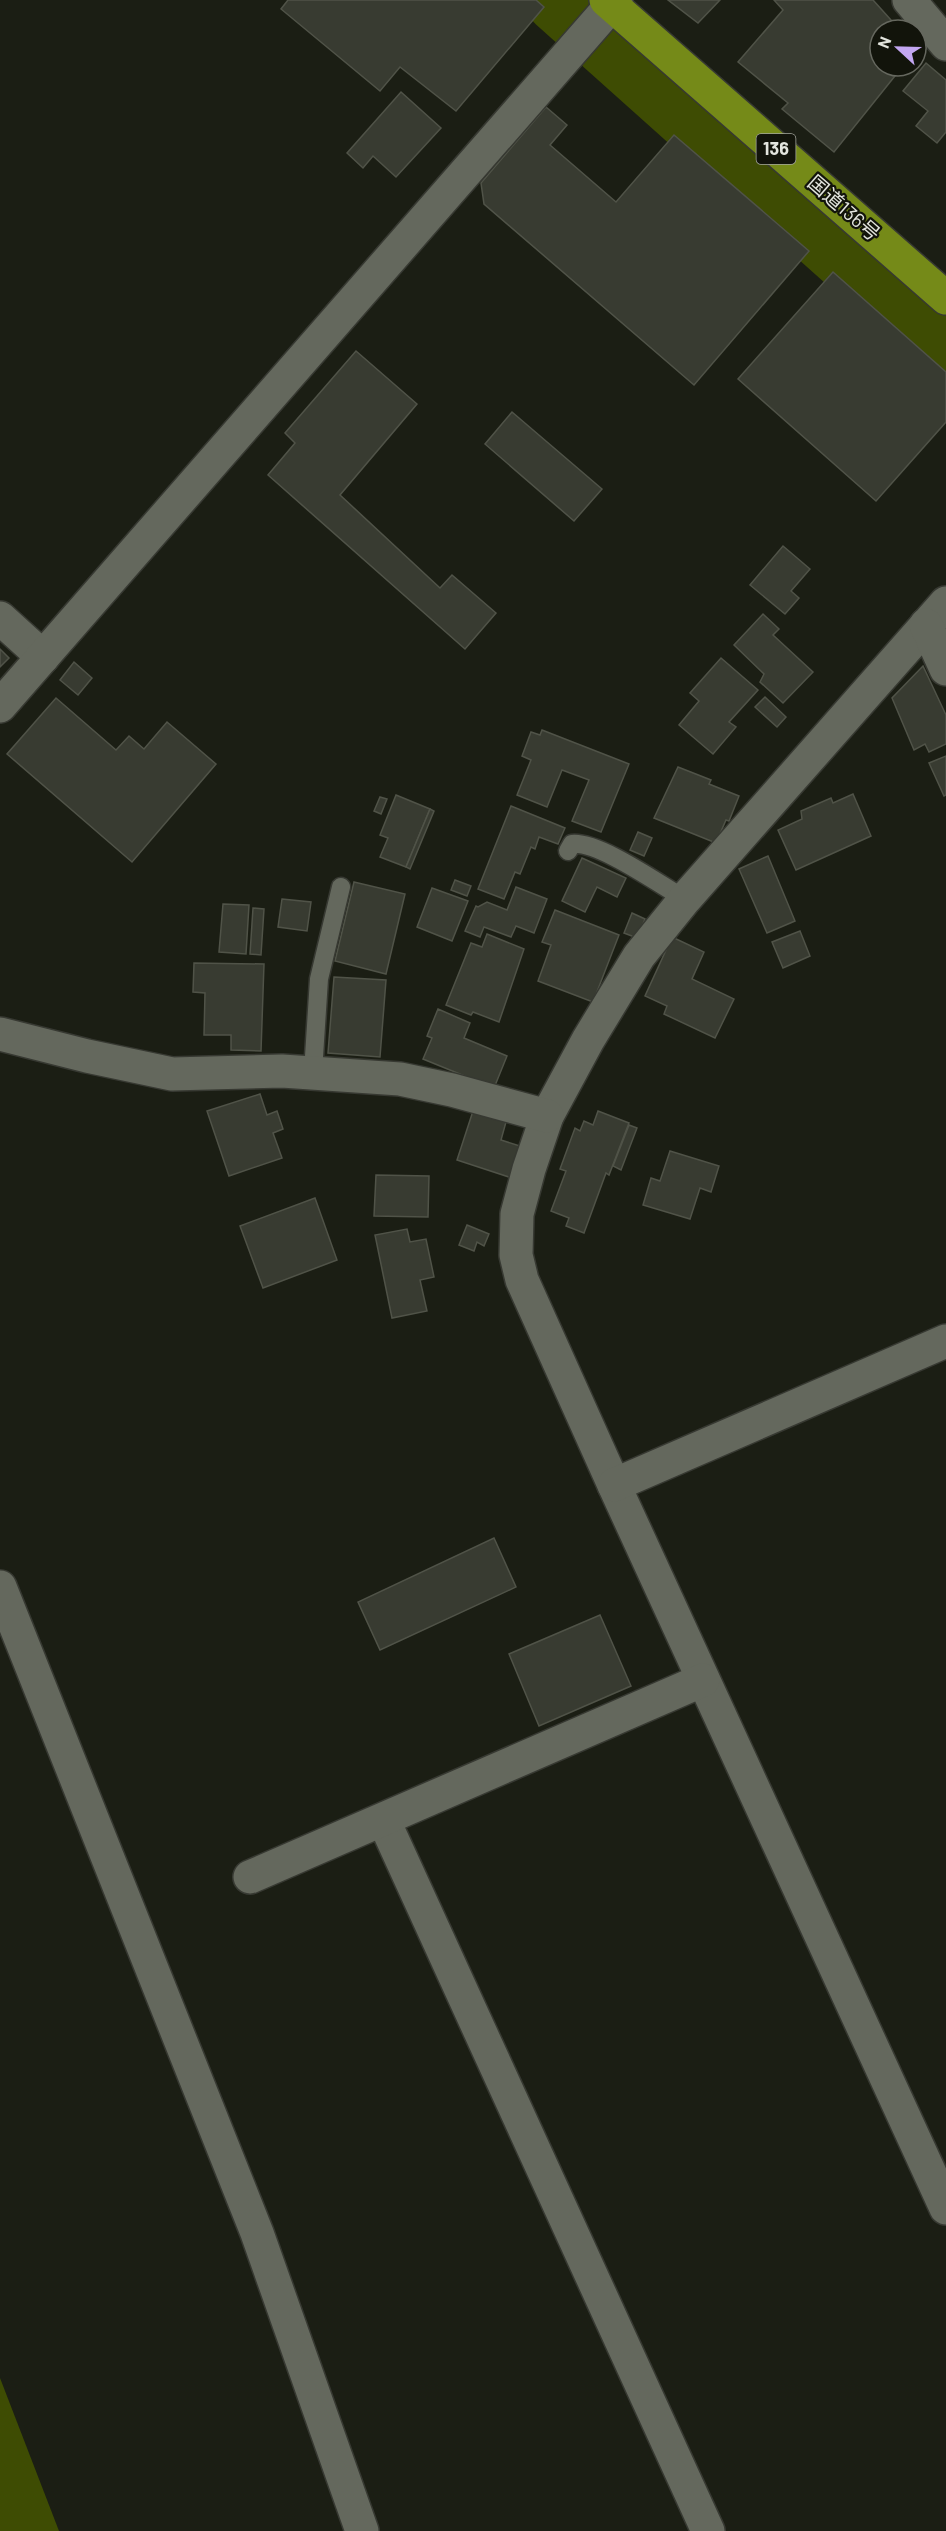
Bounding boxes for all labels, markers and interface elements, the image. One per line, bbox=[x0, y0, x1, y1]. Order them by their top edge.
north arrow bbox=[868, 18, 928, 78]
text: N bbox=[873, 34, 894, 51]
road number: 136 bbox=[756, 134, 796, 164]
street label: 国道136号 bbox=[804, 169, 886, 245]

